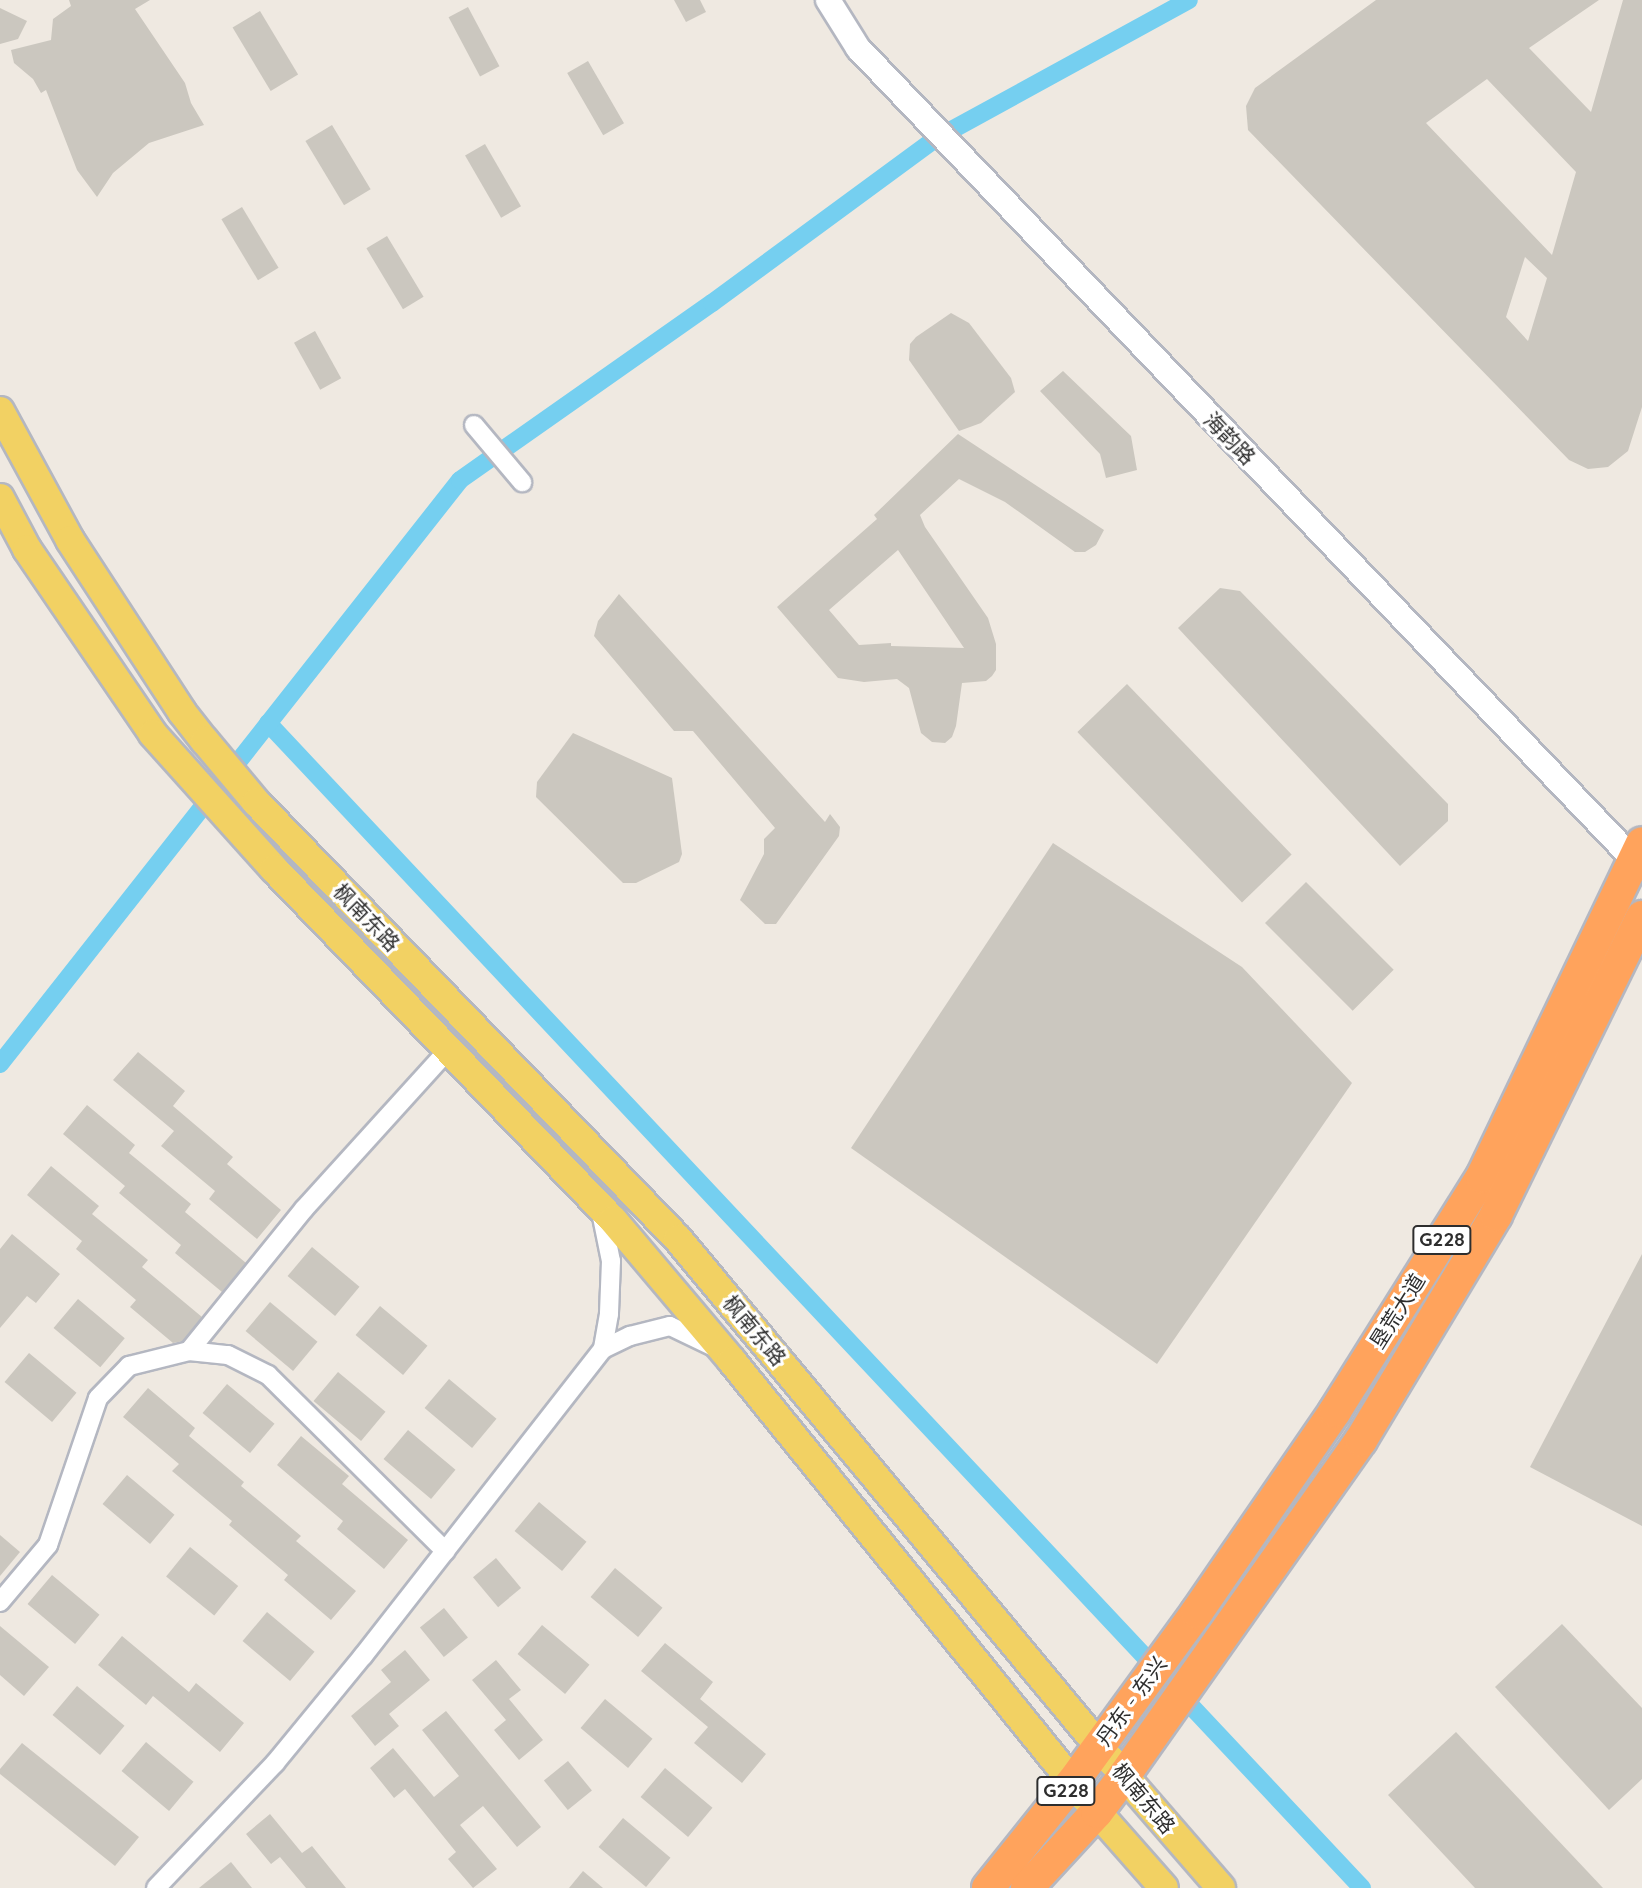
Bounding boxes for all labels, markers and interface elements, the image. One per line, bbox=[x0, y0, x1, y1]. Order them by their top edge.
street label: 海韵路 bbox=[1199, 407, 1261, 469]
street label: 枫南东路 bbox=[329, 878, 405, 956]
road number: G228 bbox=[1412, 1224, 1472, 1256]
street label: 垦荒大道 bbox=[1364, 1269, 1430, 1353]
street label: 枫南东路 bbox=[718, 1290, 792, 1370]
street label: 丹东 - 东兴 bbox=[1090, 1652, 1172, 1750]
street label: 枫南东路 bbox=[1107, 1758, 1181, 1838]
road number: G228 bbox=[1036, 1776, 1096, 1806]

